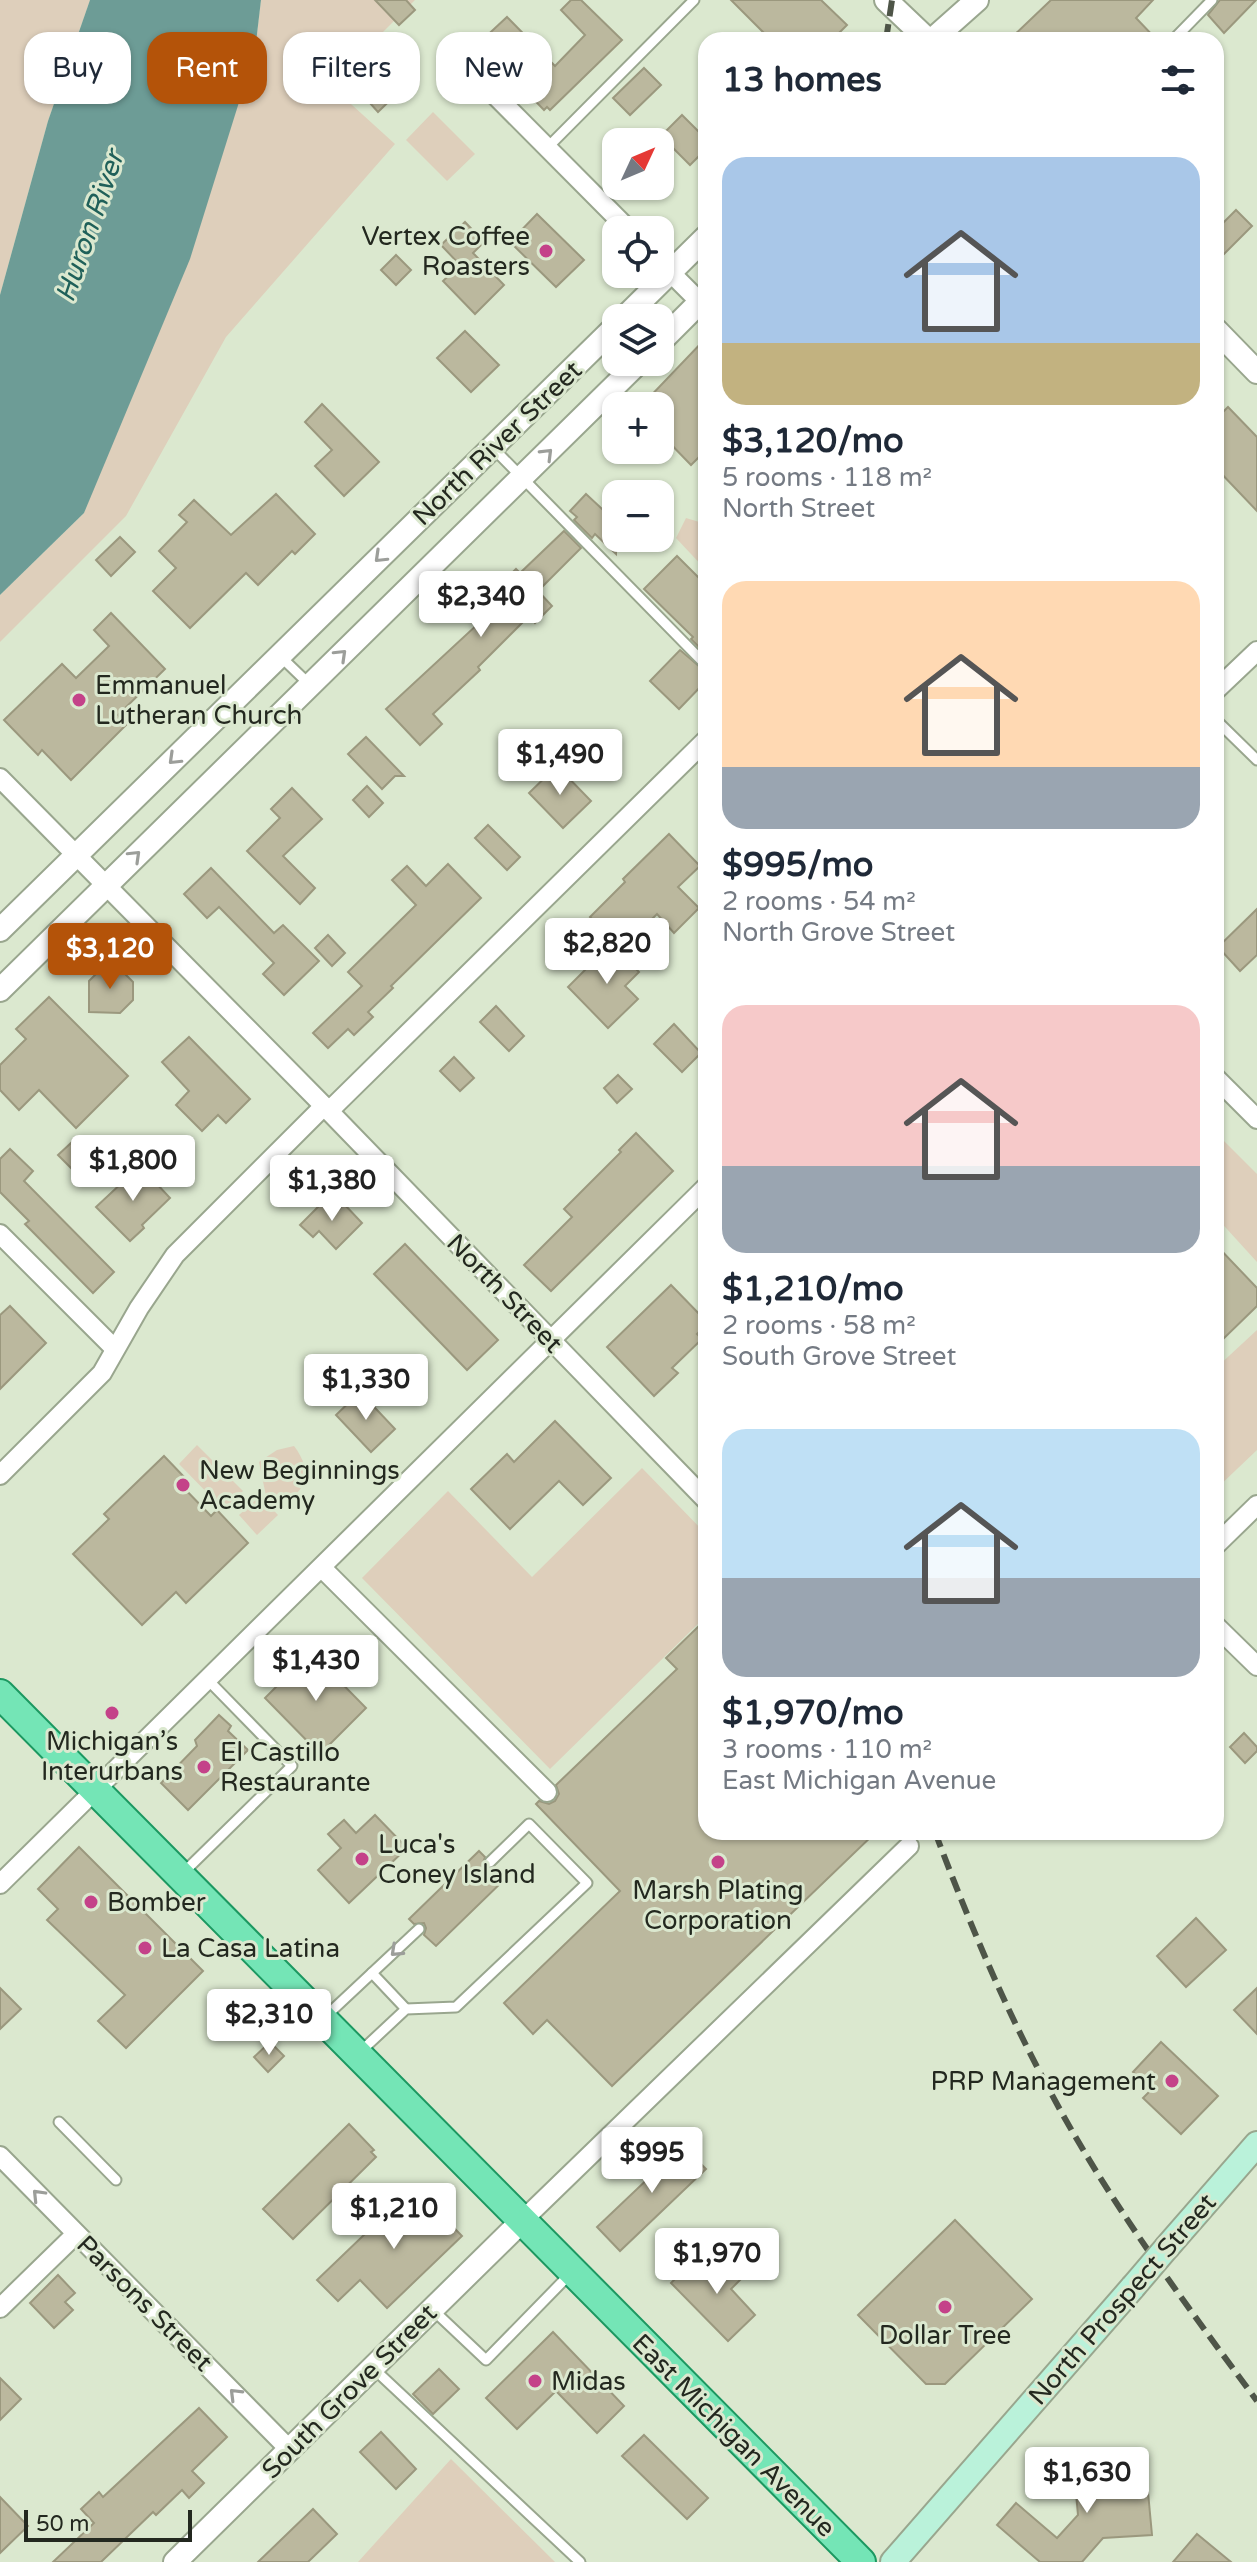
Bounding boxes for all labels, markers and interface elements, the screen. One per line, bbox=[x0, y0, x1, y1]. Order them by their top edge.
chip: Buy bbox=[24, 32, 131, 104]
chip: Rent bbox=[147, 32, 267, 104]
chip: Filters bbox=[283, 32, 420, 104]
chip: New bbox=[436, 32, 552, 104]
icon: filters bbox=[1156, 58, 1200, 102]
text: 13 homes bbox=[722, 60, 882, 101]
north arrow bbox=[602, 128, 674, 200]
map controls bbox=[602, 128, 674, 552]
water label: Huron River bbox=[48, 143, 133, 306]
icon: home bbox=[889, 209, 1033, 353]
button: locate bbox=[602, 216, 674, 288]
place label: Vertex Coffee Roasters bbox=[361, 221, 530, 282]
marker: Vertex Coffee Roasters bbox=[537, 242, 555, 260]
button: layers bbox=[602, 304, 674, 376]
street label: North River Street bbox=[406, 355, 588, 532]
button: + bbox=[602, 392, 674, 464]
text: $3,120/mo bbox=[722, 421, 904, 462]
one-way arrow bbox=[538, 448, 552, 463]
text: 5 rooms · 118 m² bbox=[722, 462, 932, 493]
button: − bbox=[602, 480, 674, 552]
text: North Street bbox=[722, 493, 875, 524]
one-way arrow bbox=[375, 548, 389, 562]
pin: $2,340 bbox=[416, 571, 546, 639]
text: $2,340 bbox=[437, 581, 525, 612]
icon: home bbox=[889, 633, 1033, 777]
one-way arrow bbox=[332, 650, 346, 664]
place label: Emmanuel Lutheran Church bbox=[95, 670, 302, 731]
marker: Emmanuel Lutheran Church bbox=[70, 691, 88, 709]
pin: $1,490 bbox=[495, 729, 625, 797]
text: $1,490 bbox=[516, 739, 604, 770]
one-way arrow bbox=[169, 749, 184, 763]
text: $995/mo bbox=[722, 845, 873, 886]
one-way arrow bbox=[126, 851, 140, 865]
text: 2 rooms · 54 m² bbox=[722, 886, 916, 917]
text: North Grove Street bbox=[722, 917, 955, 948]
pin: $2,820 bbox=[542, 918, 672, 986]
pin: $3,120 bbox=[45, 923, 175, 991]
text: $2,820 bbox=[563, 928, 651, 959]
text: $3,120 bbox=[66, 933, 154, 964]
icon: home bbox=[889, 1057, 1033, 1201]
pin: $1,800 bbox=[68, 1135, 198, 1203]
text: $1,800 bbox=[89, 1145, 177, 1176]
pin: $1,380 bbox=[267, 1155, 397, 1223]
text: $1,380 bbox=[288, 1165, 376, 1196]
street label: North Street bbox=[440, 1228, 569, 1359]
text: $1,210/mo bbox=[722, 1269, 904, 1310]
text: 2 rooms · 58 m² bbox=[722, 1310, 916, 1341]
text: South Grove Street bbox=[722, 1341, 956, 1372]
pin: $1,330 bbox=[301, 1354, 431, 1422]
text: $1,330 bbox=[322, 1364, 410, 1395]
place label: New Beginnings Academy bbox=[199, 1455, 400, 1516]
marker: New Beginnings Academy bbox=[174, 1476, 192, 1494]
icon: home bbox=[889, 1481, 1033, 1625]
pin: $1,430 bbox=[251, 1635, 381, 1703]
text: $1,430 bbox=[272, 1645, 360, 1676]
text: $1,970/mo bbox=[722, 1693, 904, 1734]
marker: Michigan’s Interurbans bbox=[103, 1704, 121, 1722]
place label: Michigan’s Interurbans bbox=[41, 1726, 183, 1787]
text: 3 rooms · 110 m² bbox=[722, 1734, 932, 1765]
place label: El Castillo Restaurante bbox=[220, 1737, 370, 1798]
marker: El Castillo Restaurante bbox=[195, 1758, 213, 1776]
text: East Michigan Avenue bbox=[722, 1765, 996, 1796]
place label: Luca's Coney Island bbox=[378, 1829, 536, 1890]
marker: Luca's Coney Island bbox=[353, 1850, 371, 1868]
marker: Marsh Plating Corporation bbox=[709, 1853, 727, 1871]
place label: Marsh Plating Corporation bbox=[632, 1875, 804, 1936]
place label: Bomber bbox=[107, 1887, 206, 1918]
marker: Bomber bbox=[82, 1893, 100, 1911]
place label: La Casa Latina bbox=[161, 1933, 340, 1964]
marker: La Casa Latina bbox=[136, 1939, 154, 1957]
one-way arrow bbox=[390, 1942, 405, 1956]
pin: $2,310 bbox=[204, 1989, 334, 2057]
text: $2,310 bbox=[225, 1999, 313, 2030]
place label: PRP Management bbox=[930, 2066, 1156, 2097]
marker: PRP Management bbox=[1163, 2072, 1181, 2090]
pin: $995 bbox=[605, 2127, 699, 2195]
text: $995 bbox=[619, 2137, 685, 2168]
pin: $1,210 bbox=[329, 2183, 459, 2251]
street label: North Prospect Street bbox=[1022, 2187, 1223, 2411]
one-way arrow bbox=[33, 2190, 47, 2204]
text: $1,210 bbox=[350, 2193, 438, 2224]
pin: $1,970 bbox=[652, 2228, 782, 2296]
street label: Parsons Street bbox=[70, 2229, 219, 2378]
text: $1,970 bbox=[673, 2238, 761, 2269]
street label: South Grove Street bbox=[256, 2297, 443, 2485]
marker: Dollar Tree bbox=[936, 2298, 954, 2316]
place label: Dollar Tree bbox=[879, 2320, 1011, 2351]
street label: East Michigan Avenue bbox=[626, 2327, 842, 2543]
place label: Midas bbox=[551, 2366, 626, 2397]
marker: Midas bbox=[526, 2372, 544, 2390]
one-way arrow bbox=[230, 2389, 244, 2403]
pin: $1,630 bbox=[1022, 2447, 1152, 2515]
text: $1,630 bbox=[1043, 2457, 1131, 2488]
scale bar bbox=[24, 2506, 192, 2542]
text: 50 m bbox=[36, 2511, 90, 2537]

